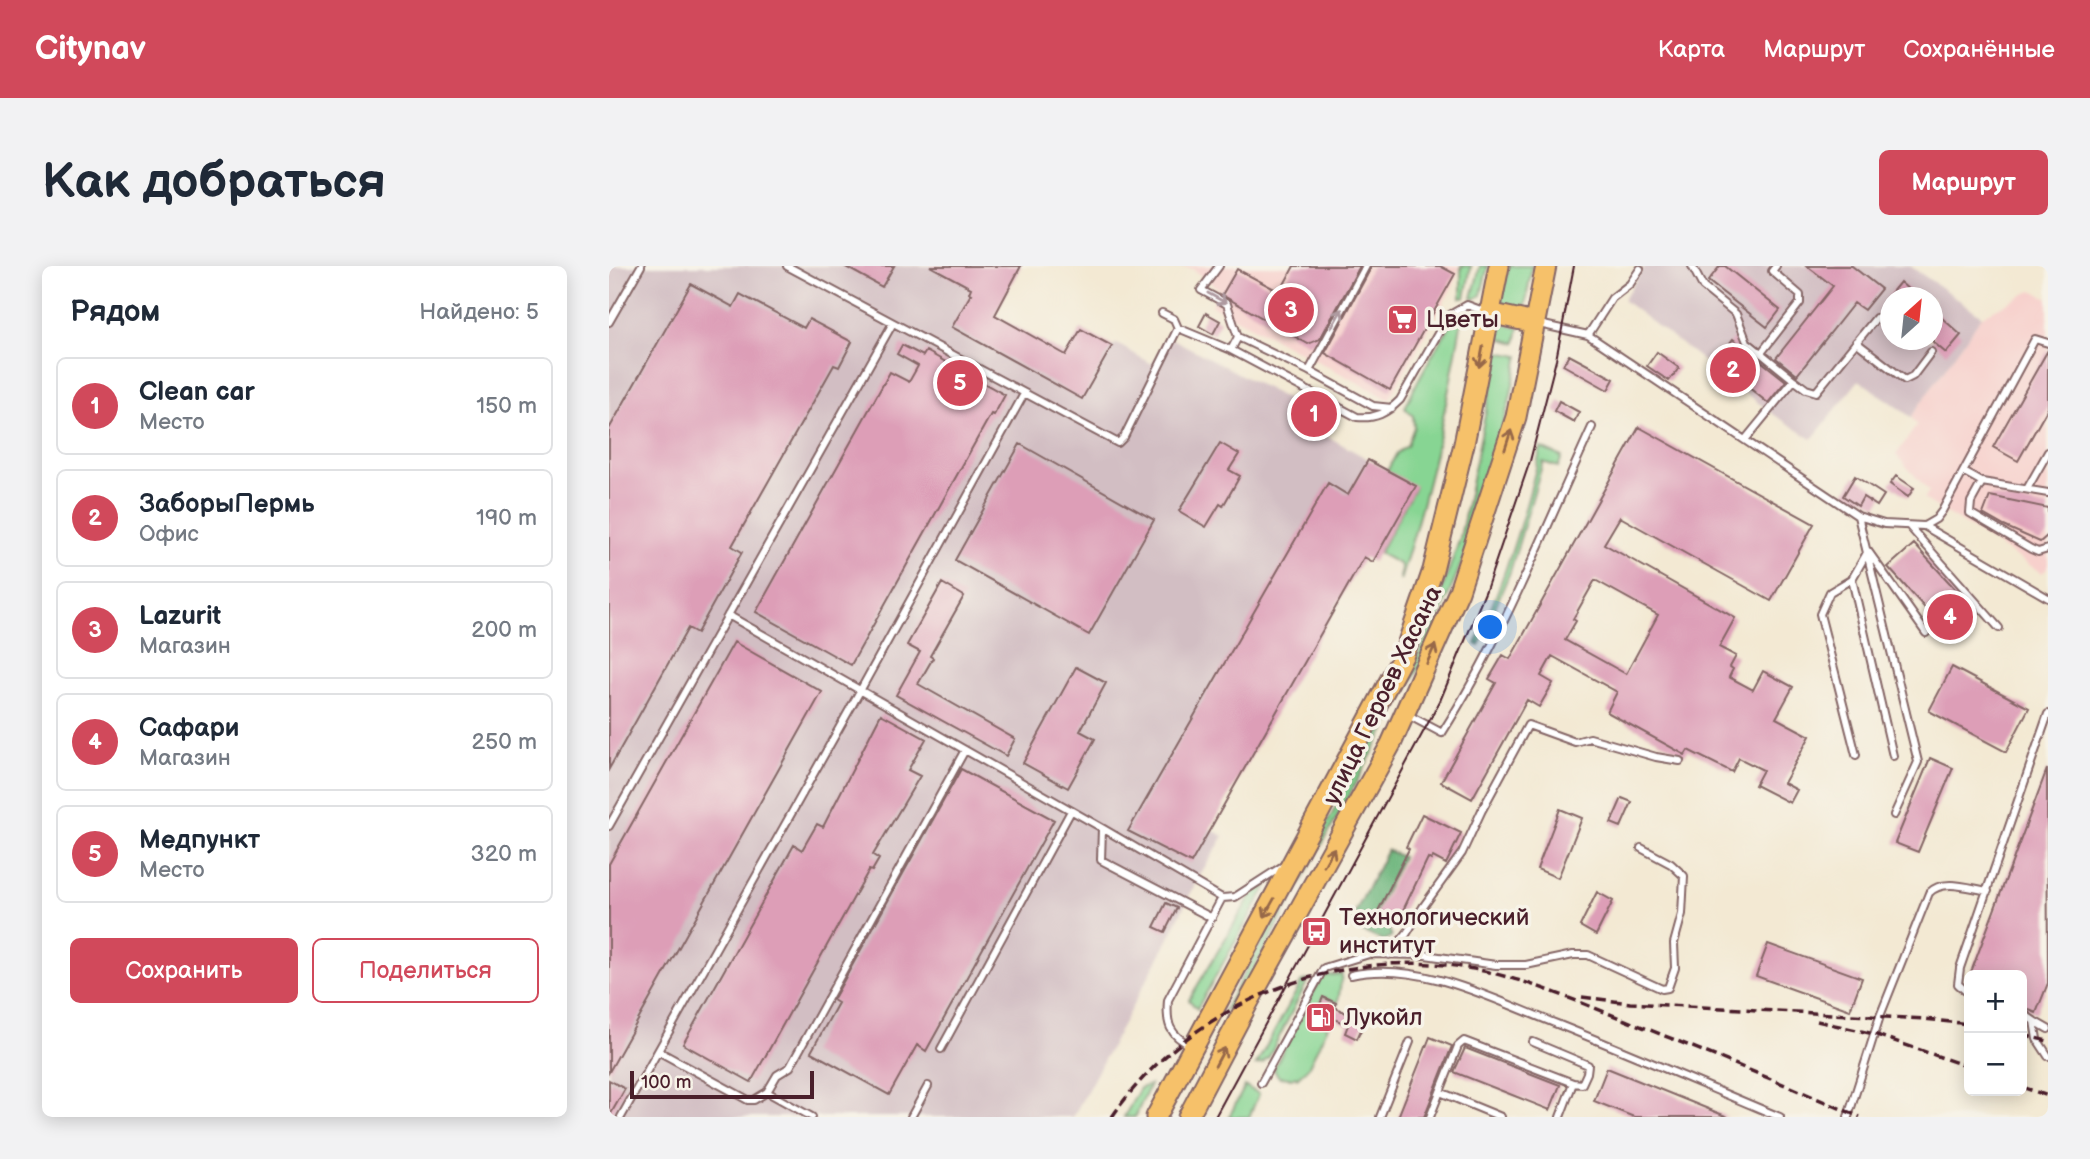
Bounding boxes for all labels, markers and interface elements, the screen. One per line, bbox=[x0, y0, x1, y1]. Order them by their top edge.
text: Citynav bbox=[35, 29, 146, 69]
text: Карта bbox=[1658, 35, 1725, 64]
text: Маршрут bbox=[1763, 35, 1865, 64]
text: Сохранённые bbox=[1903, 35, 2055, 64]
button: Маршрут bbox=[1879, 150, 2048, 215]
text: Как добраться bbox=[42, 153, 386, 212]
pin: 3 bbox=[1268, 284, 1314, 336]
north arrow bbox=[1880, 287, 1943, 350]
one-way arrow bbox=[1206, 291, 1226, 305]
text: Рядом bbox=[70, 294, 160, 330]
text: Найдено: 5 bbox=[419, 298, 539, 326]
supermarket icon: Цветы bbox=[1386, 302, 1420, 336]
place label: Цветы bbox=[1426, 305, 1499, 334]
one-way arrow bbox=[1330, 309, 1344, 329]
pin: 2 bbox=[1710, 344, 1756, 396]
one-way arrow bbox=[1473, 345, 1487, 368]
pin: 5 bbox=[937, 357, 983, 409]
text: Clean car bbox=[139, 377, 255, 408]
pin: 1 bbox=[1291, 388, 1337, 440]
text: 1 bbox=[90, 392, 100, 420]
text: 150 m bbox=[476, 392, 537, 420]
text: Место bbox=[139, 408, 205, 436]
one-way arrow bbox=[1503, 430, 1515, 452]
text: ЗаборыПермь bbox=[139, 489, 314, 520]
text: 2 bbox=[88, 504, 102, 532]
text: 190 m bbox=[476, 504, 537, 532]
text: Офис bbox=[139, 520, 199, 548]
street label: улица Героев Хасана bbox=[1317, 581, 1448, 810]
pin: 4 bbox=[1927, 591, 1973, 643]
text: Lazurit bbox=[139, 601, 221, 632]
your location bbox=[1473, 610, 1507, 644]
text: 3 bbox=[88, 616, 102, 644]
text: 200 m bbox=[471, 616, 537, 644]
text: Магазин bbox=[139, 632, 231, 660]
one-way arrow bbox=[1425, 644, 1438, 666]
text: Сафари bbox=[139, 713, 239, 744]
text: 4 bbox=[88, 728, 102, 756]
text: 250 m bbox=[471, 728, 537, 756]
text: Магазин bbox=[139, 744, 231, 772]
text: Медпункт bbox=[139, 825, 260, 856]
text: 5 bbox=[88, 840, 102, 868]
text: 320 m bbox=[471, 840, 537, 868]
one-way arrow bbox=[1322, 848, 1336, 868]
text: Место bbox=[139, 856, 205, 884]
one-way arrow bbox=[1262, 897, 1275, 918]
place label: Технологический институт bbox=[1339, 903, 1529, 960]
bus stop icon: Технологический институт bbox=[1299, 914, 1333, 948]
button: Сохранить bbox=[70, 938, 298, 1003]
button: Поделиться bbox=[312, 938, 539, 1003]
map controls bbox=[1964, 970, 2027, 1096]
button: + bbox=[1964, 970, 2027, 1033]
fuel station icon: Лукойл bbox=[1304, 1000, 1338, 1034]
place label: Лукойл bbox=[1343, 1003, 1423, 1032]
button: − bbox=[1964, 1033, 2027, 1096]
one-way arrow bbox=[1213, 1047, 1227, 1068]
scale bar bbox=[630, 1068, 814, 1100]
text: 100 m bbox=[641, 1071, 692, 1094]

